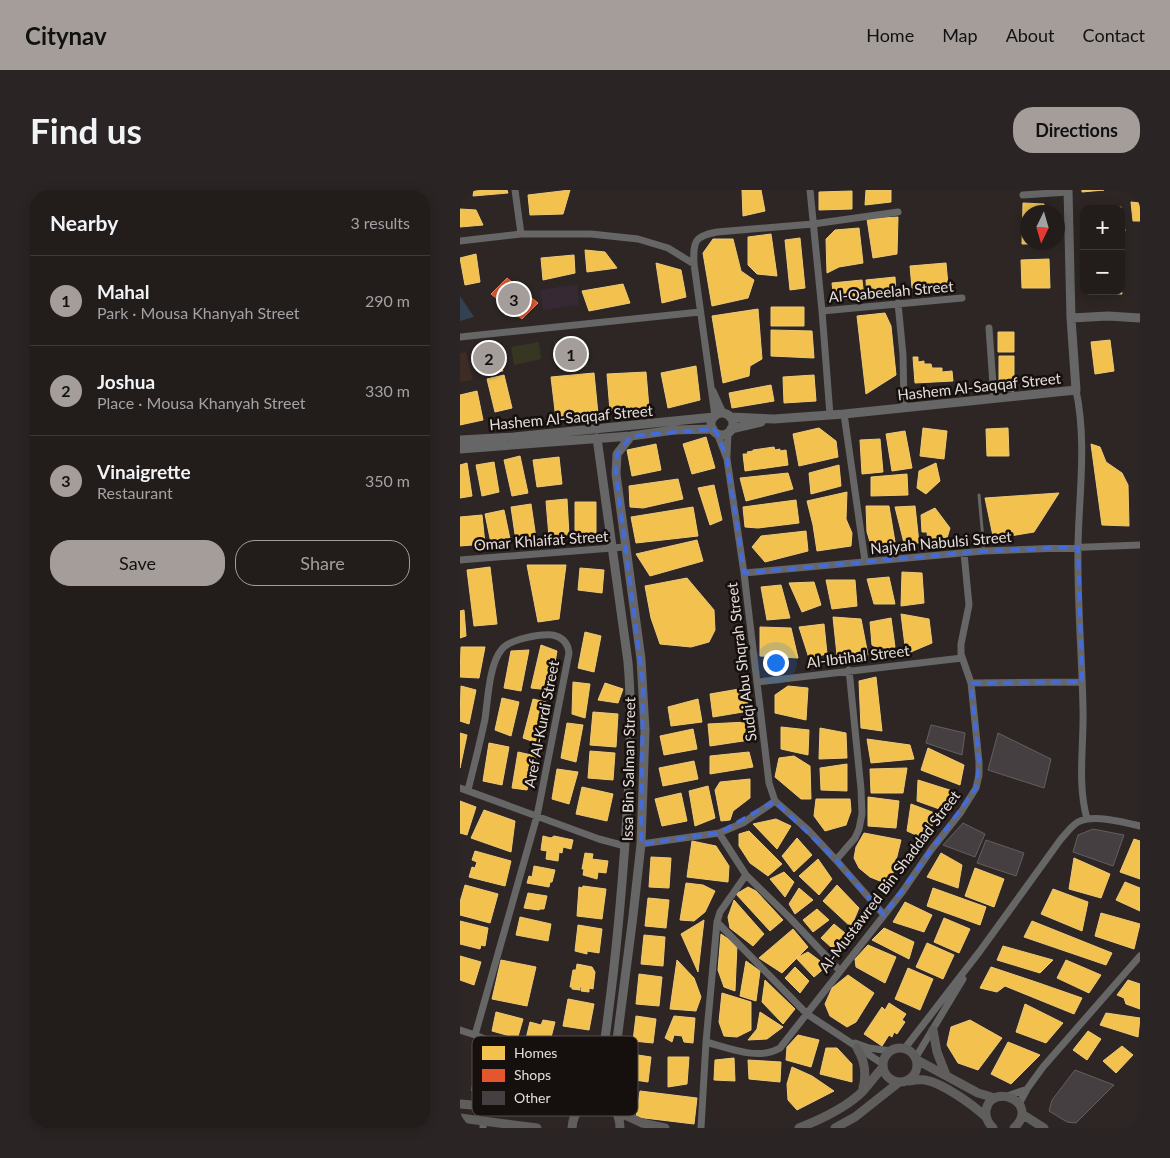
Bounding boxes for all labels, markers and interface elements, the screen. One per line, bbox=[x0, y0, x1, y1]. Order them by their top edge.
text: Citynav bbox=[25, 21, 107, 50]
text: Home bbox=[866, 24, 914, 46]
text: Map bbox=[942, 24, 978, 46]
text: About bbox=[1006, 24, 1055, 46]
text: Contact bbox=[1083, 24, 1145, 46]
button: Directions bbox=[1013, 107, 1140, 153]
text: Find us bbox=[30, 109, 142, 151]
north arrow bbox=[1020, 205, 1065, 250]
map controls bbox=[1080, 205, 1125, 295]
button: + bbox=[1080, 205, 1125, 250]
text: Nearby bbox=[50, 210, 118, 235]
text: 3 results bbox=[350, 213, 410, 232]
button: − bbox=[1080, 250, 1125, 295]
street label: Al-Qabeelah Street bbox=[828, 277, 955, 305]
text: Mahal bbox=[97, 280, 149, 303]
pin: 3 bbox=[498, 280, 530, 318]
text: 1 bbox=[61, 291, 71, 310]
text: 290 m bbox=[365, 291, 410, 310]
text: Park · Mousa Khanyah Street bbox=[97, 303, 300, 322]
pin: 1 bbox=[555, 335, 587, 373]
pin: 2 bbox=[473, 339, 505, 377]
street label: Hashem Al-Saqqaf Street bbox=[896, 368, 1062, 404]
text: Joshua bbox=[97, 370, 155, 393]
text: 2 bbox=[61, 381, 71, 400]
text: 330 m bbox=[365, 381, 410, 400]
text: Place · Mousa Khanyah Street bbox=[97, 393, 306, 412]
street label: Hashem Al-Saqqaf Street bbox=[488, 401, 654, 433]
text: Vinaigrette bbox=[97, 460, 191, 483]
text: 3 bbox=[61, 471, 71, 490]
text: 350 m bbox=[365, 471, 410, 490]
text: Restaurant bbox=[97, 483, 173, 502]
street label: Omar Khlaifat Street bbox=[473, 526, 609, 554]
street label: Najyah Nabulsi Street bbox=[870, 527, 1013, 557]
button: Save bbox=[50, 540, 225, 586]
button: Share bbox=[235, 540, 410, 586]
street label: Sudqi Abu Shqrah Street bbox=[722, 581, 760, 743]
street label: Al-Ibtihal Street bbox=[806, 641, 911, 671]
your location bbox=[763, 650, 789, 676]
street label: Aref Al-Kurdi Street bbox=[520, 658, 562, 789]
street label: Issa Bin Salman Street bbox=[618, 696, 638, 841]
street label: Al-Mustawred Bin Shaddad Street bbox=[815, 786, 964, 975]
legend bbox=[472, 1036, 638, 1116]
text: Homes bbox=[514, 1044, 557, 1061]
text: Shops bbox=[514, 1066, 551, 1083]
text: Other bbox=[514, 1089, 551, 1106]

